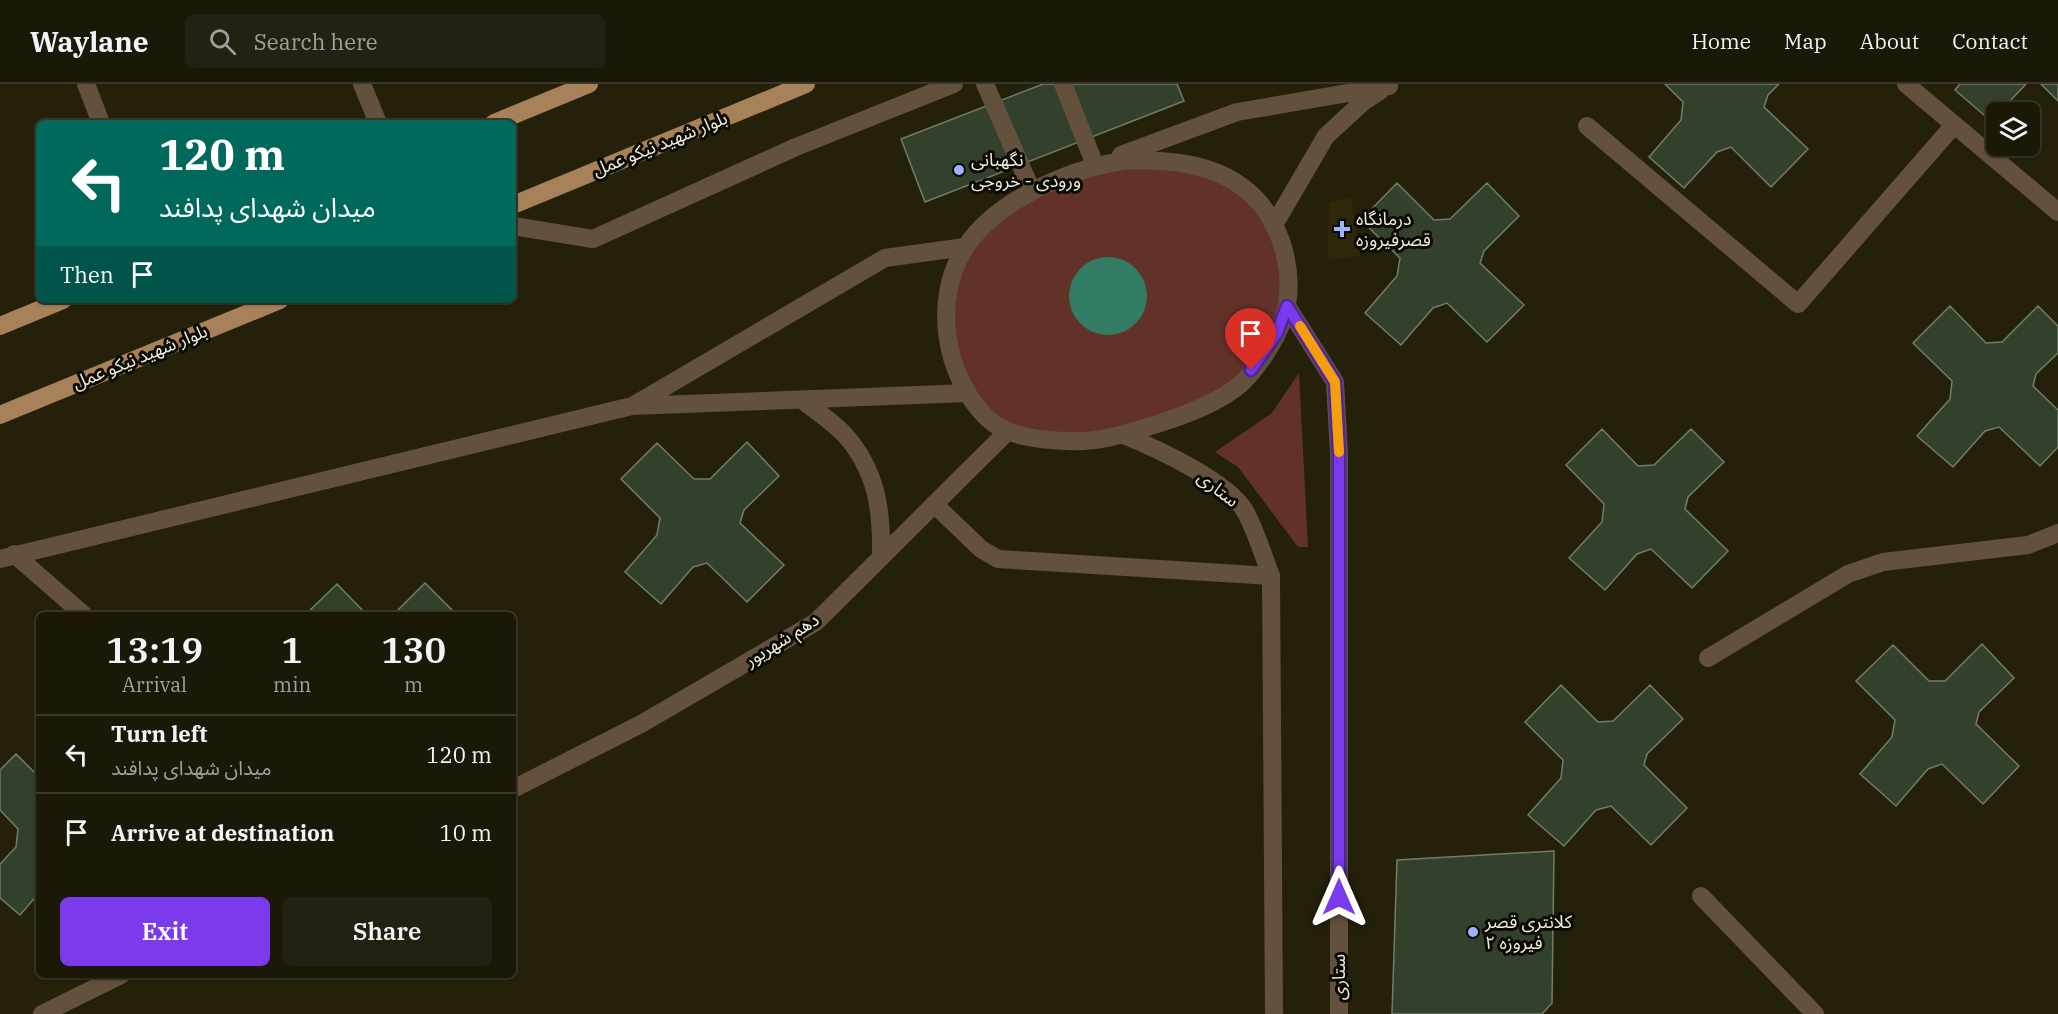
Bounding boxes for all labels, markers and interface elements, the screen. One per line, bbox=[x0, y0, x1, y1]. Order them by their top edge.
search box bbox=[185, 14, 605, 68]
text: Waylane bbox=[30, 23, 149, 60]
icon: search bbox=[206, 25, 239, 58]
text: Search here bbox=[254, 27, 378, 56]
text: Home bbox=[1691, 27, 1751, 55]
text: Map bbox=[1784, 27, 1827, 55]
text: About bbox=[1860, 27, 1919, 55]
text: Contact bbox=[1952, 27, 2028, 55]
map controls bbox=[1986, 102, 2040, 156]
button: layers bbox=[1986, 102, 2040, 156]
street label: بلوار شهید نیکو عمل bbox=[589, 106, 731, 181]
text: 120 m bbox=[159, 127, 285, 182]
icon: left bbox=[60, 144, 138, 222]
place label: نگهبانی ورودی - خروجی bbox=[971, 148, 1081, 192]
marker: نگهبانی ورودی - خروجی bbox=[952, 163, 966, 177]
text: میدان شهدای پدافند bbox=[159, 189, 376, 224]
place label: درمانگاه قصرفیروزه bbox=[1356, 207, 1431, 251]
marker: درمانگاه قصرفیروزه bbox=[1333, 220, 1351, 238]
icon: arrive bbox=[126, 258, 159, 291]
text: Then bbox=[60, 260, 114, 289]
pin bbox=[1225, 308, 1276, 370]
icon: arrive bbox=[1234, 317, 1267, 350]
street label: بلوار شهید نیکو عمل bbox=[69, 319, 211, 394]
street label: ستاری bbox=[1193, 465, 1244, 512]
street label: دهم شهریور bbox=[739, 608, 824, 674]
text: 13:19 bbox=[106, 626, 203, 673]
text: 1 bbox=[281, 626, 303, 673]
text: 130 bbox=[381, 626, 446, 673]
text: Arrival bbox=[122, 671, 187, 698]
text: min bbox=[273, 671, 311, 698]
text: m bbox=[404, 671, 423, 698]
text: Turn left bbox=[111, 719, 207, 748]
icon: left bbox=[60, 738, 93, 771]
text: 120 m bbox=[426, 740, 492, 769]
text: میدان شهدای پدافند bbox=[111, 754, 272, 781]
icon: arrive bbox=[60, 816, 93, 849]
text: Arrive at destination bbox=[111, 818, 334, 847]
text: 10 m bbox=[440, 818, 492, 847]
position arrow bbox=[1307, 865, 1371, 929]
button: Exit bbox=[60, 897, 270, 966]
button: Share bbox=[282, 897, 492, 966]
place label: کلانتری قصر فیروزه ۲ bbox=[1484, 910, 1573, 954]
marker: کلانتری قصر فیروزه ۲ bbox=[1466, 925, 1480, 939]
street label: ستاری bbox=[1327, 954, 1350, 1000]

